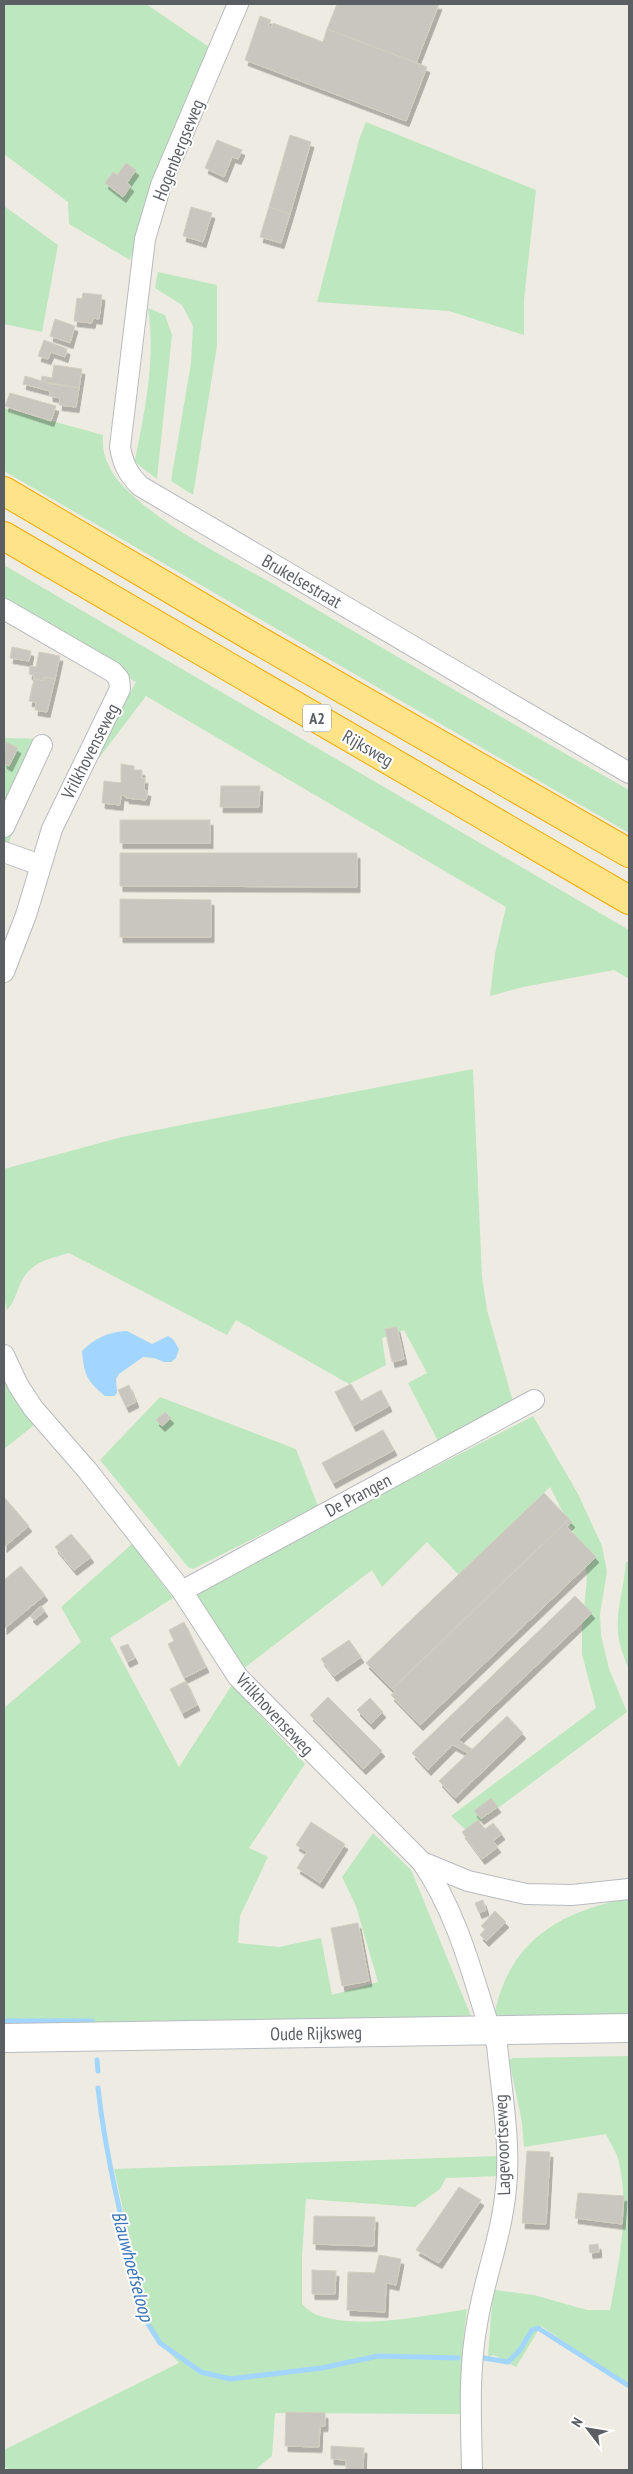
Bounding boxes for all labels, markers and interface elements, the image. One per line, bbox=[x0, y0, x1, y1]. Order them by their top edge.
street label: Hogenbergseweg bbox=[147, 96, 209, 204]
street label: Brukelsestraat bbox=[258, 549, 346, 613]
street label: Vrilkhovenseweg bbox=[56, 699, 124, 804]
road number: A2 bbox=[303, 704, 331, 731]
street label: Rijksweg bbox=[338, 724, 398, 772]
street label: De Prangen bbox=[321, 1468, 395, 1522]
street label: Vrilkhovenseweg bbox=[230, 1667, 319, 1760]
street label: Oude Rijksweg bbox=[270, 2021, 362, 2045]
street label: Lagevoortseweg bbox=[489, 2094, 515, 2196]
water label: Blauwhoefseloop bbox=[107, 2208, 160, 2325]
north arrow bbox=[563, 2404, 613, 2454]
text: N bbox=[567, 2414, 587, 2430]

